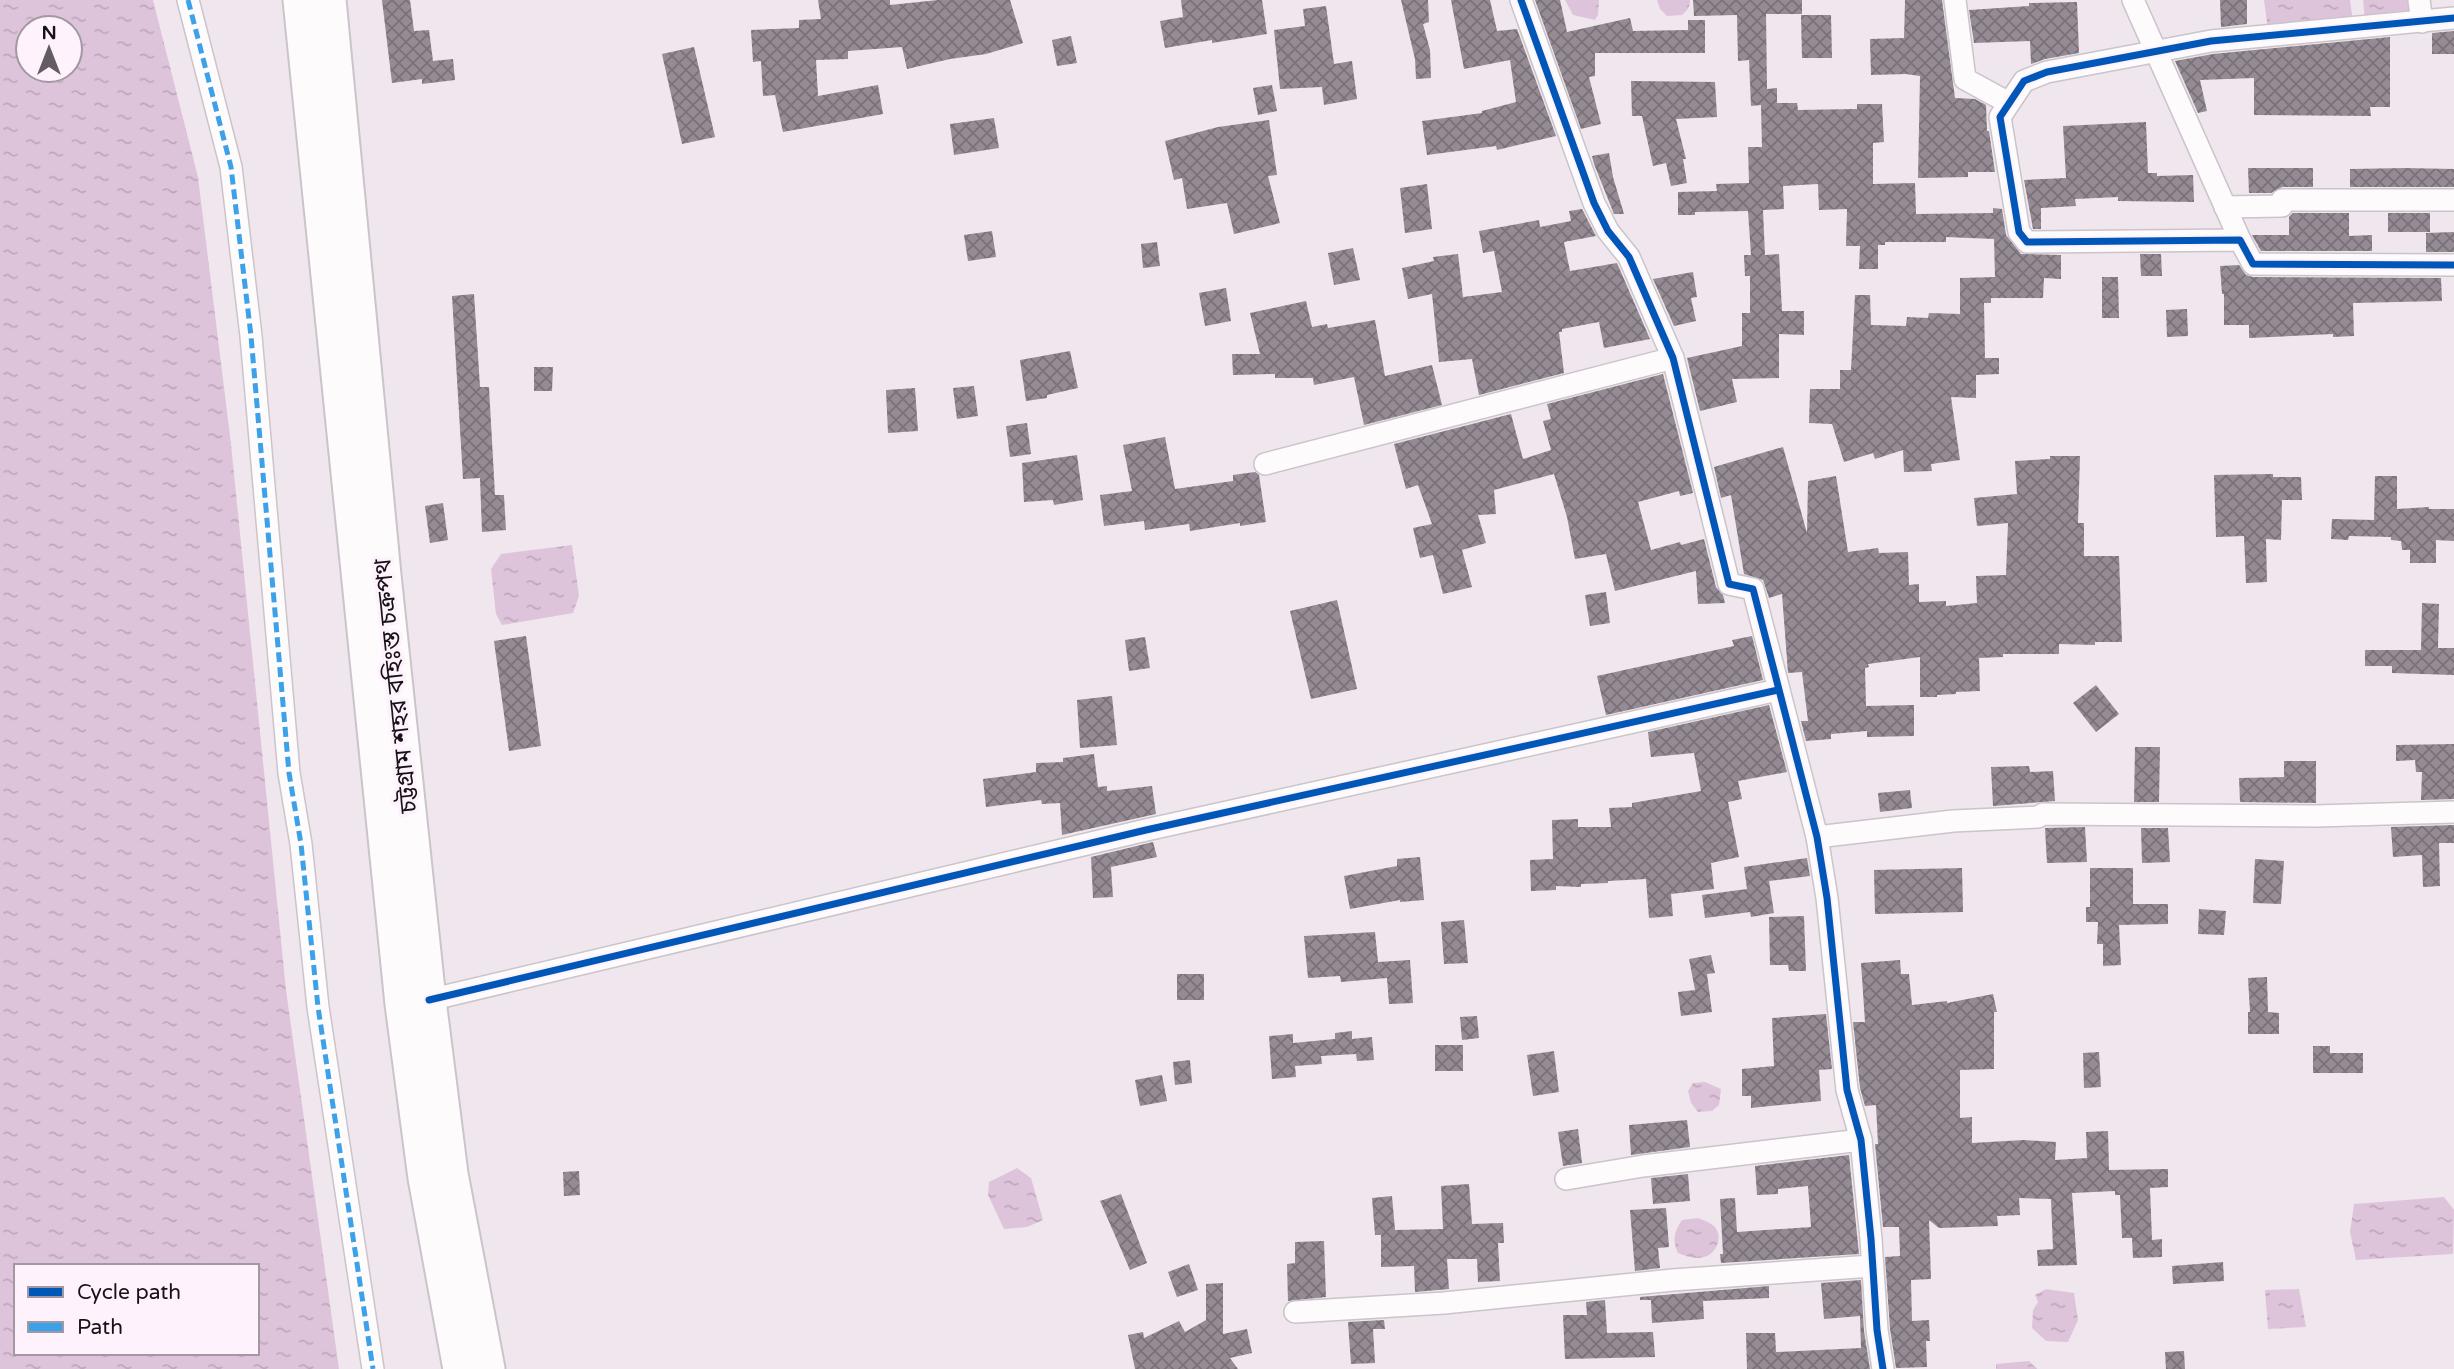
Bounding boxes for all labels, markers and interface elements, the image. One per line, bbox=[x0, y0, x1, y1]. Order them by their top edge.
north arrow bbox=[14, 14, 84, 84]
text: N bbox=[41, 22, 57, 44]
street label: চট্টগ্রাম শহর বহিঃস্ত চক্রপথ bbox=[368, 557, 424, 816]
legend bbox=[14, 1264, 259, 1355]
text: Cycle path bbox=[77, 1280, 181, 1305]
text: Path bbox=[77, 1315, 123, 1340]

